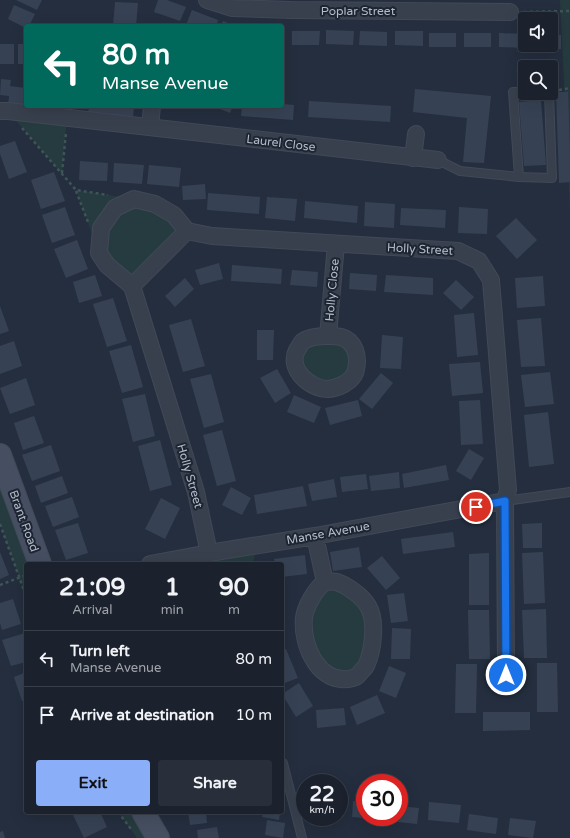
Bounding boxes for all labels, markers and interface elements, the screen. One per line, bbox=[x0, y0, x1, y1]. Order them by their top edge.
street label: Poplar Street bbox=[321, 4, 396, 18]
map controls bbox=[518, 12, 558, 100]
button: sound bbox=[518, 12, 558, 52]
text: 80 m bbox=[102, 38, 170, 72]
icon: left bbox=[36, 40, 88, 92]
button: search bbox=[518, 60, 558, 100]
text: Manse Avenue bbox=[102, 72, 228, 94]
street label: Laurel Close bbox=[246, 132, 316, 154]
street label: Holly Street bbox=[387, 240, 454, 258]
street label: Holly Close bbox=[322, 258, 342, 322]
street label: Holly Street bbox=[174, 442, 206, 510]
street label: Brant Road bbox=[6, 488, 42, 554]
pin bbox=[459, 490, 493, 524]
icon: arrive bbox=[465, 496, 487, 518]
street label: Manse Avenue bbox=[285, 519, 371, 547]
text: 21:09 bbox=[59, 573, 126, 602]
text: 1 bbox=[165, 573, 180, 602]
text: 90 bbox=[219, 573, 249, 602]
text: Arrival bbox=[72, 602, 112, 618]
text: min bbox=[161, 602, 184, 618]
text: m bbox=[228, 602, 240, 618]
text: Turn left bbox=[70, 642, 130, 660]
icon: left bbox=[36, 648, 58, 670]
text: 80 m bbox=[235, 650, 272, 668]
position arrow bbox=[485, 654, 527, 696]
text: Manse Avenue bbox=[70, 660, 161, 676]
icon: arrive bbox=[36, 704, 58, 726]
text: Arrive at destination bbox=[70, 706, 214, 724]
text: 10 m bbox=[235, 706, 272, 724]
button: Exit bbox=[36, 760, 150, 806]
button: Share bbox=[158, 760, 272, 806]
speed limit sign: 30 bbox=[356, 774, 408, 826]
text: 22 bbox=[309, 783, 335, 807]
text: km/h bbox=[309, 804, 335, 816]

